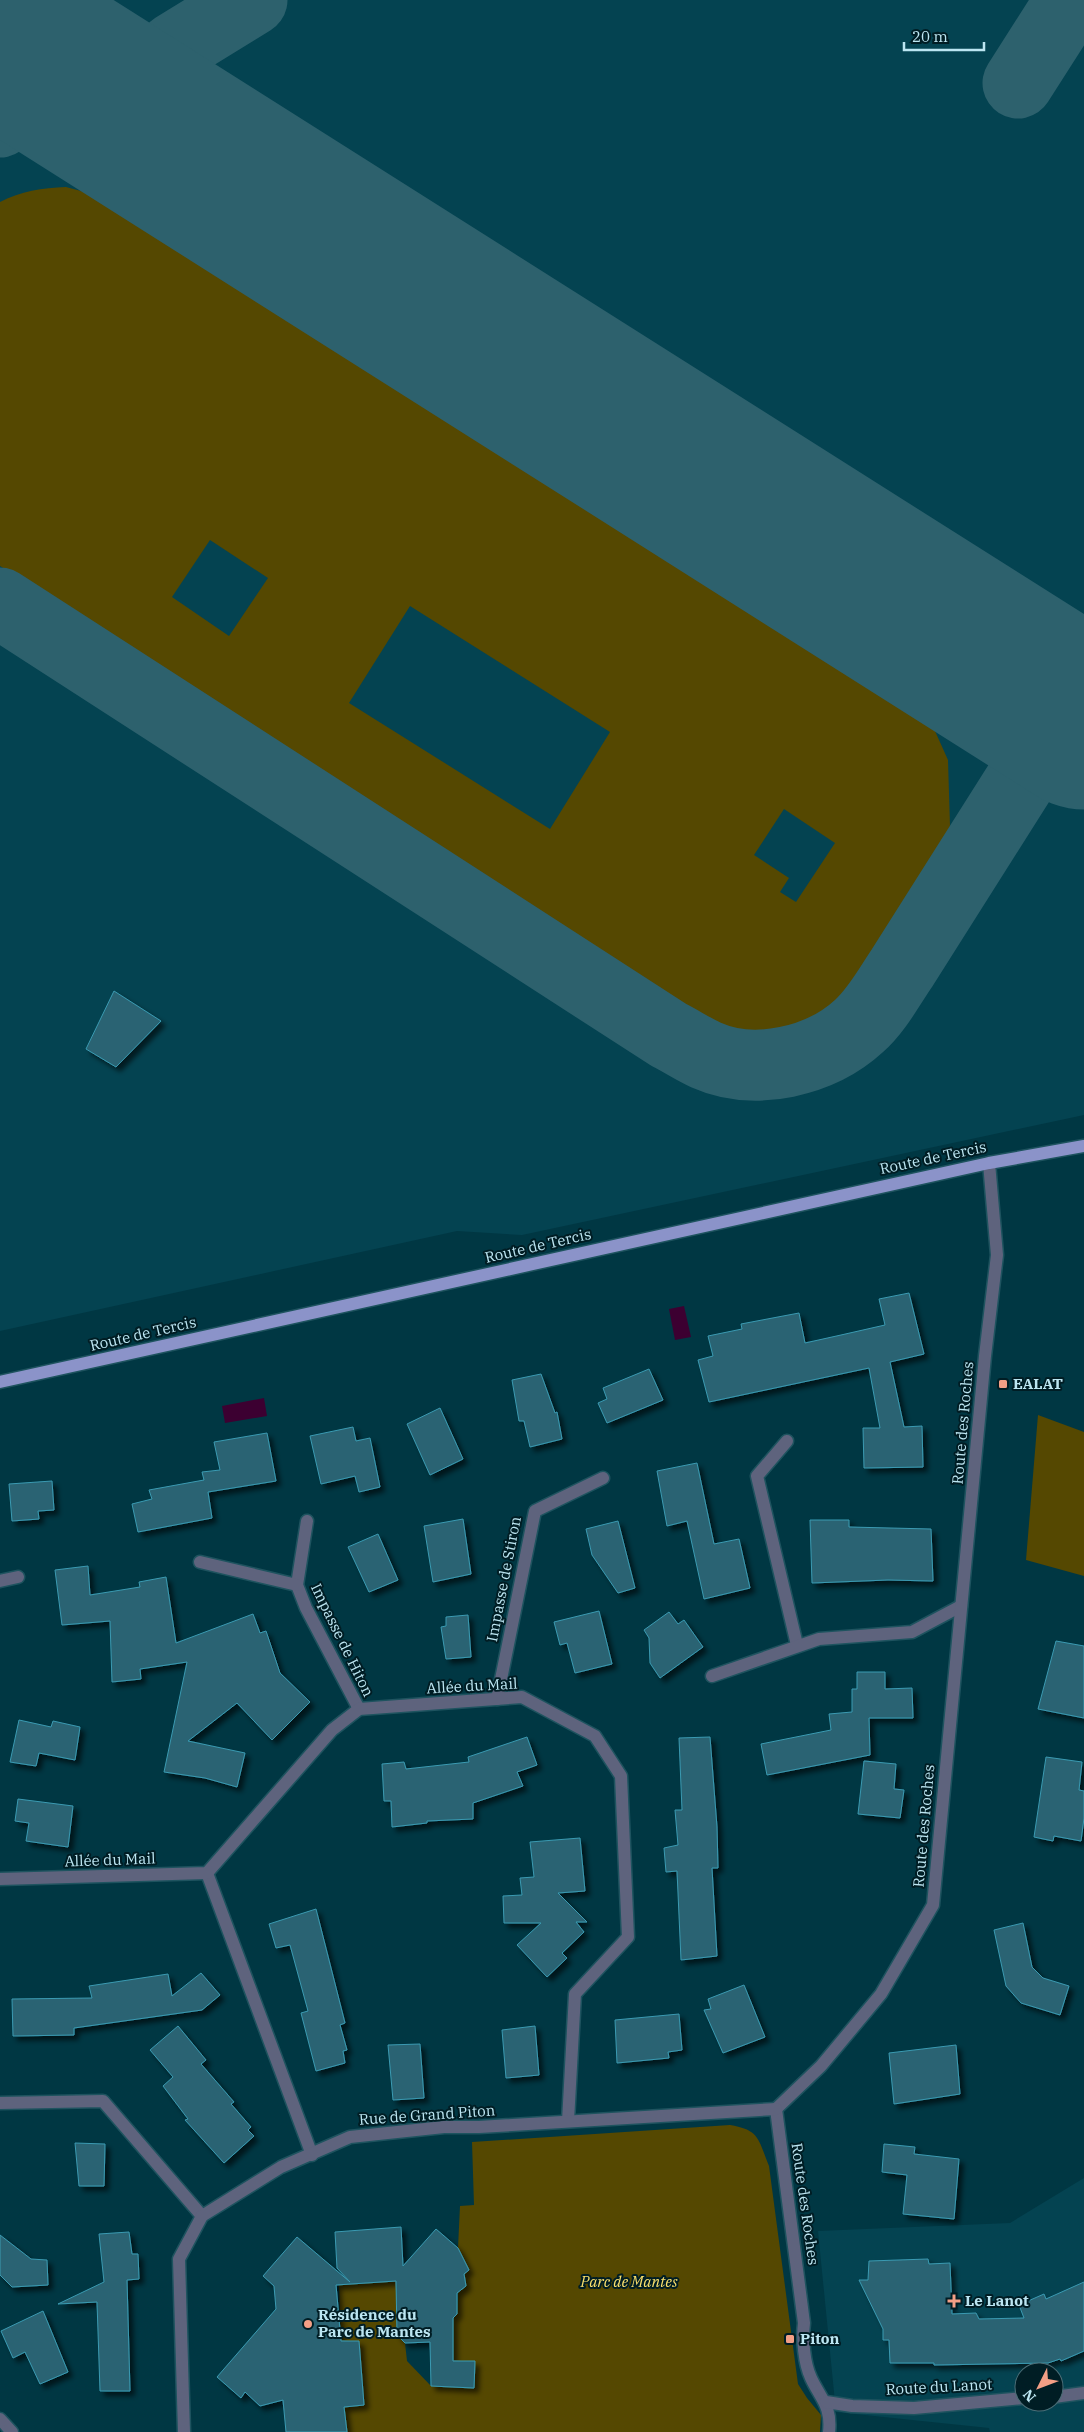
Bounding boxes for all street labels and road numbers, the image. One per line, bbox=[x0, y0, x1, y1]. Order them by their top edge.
street label: Route de Tercis bbox=[878, 1137, 988, 1178]
street label: Route de Tercis bbox=[483, 1224, 593, 1267]
street label: Route de Tercis bbox=[88, 1312, 198, 1355]
street label: Route des Roches bbox=[948, 1361, 977, 1485]
street label: Impasse de Stiron bbox=[482, 1514, 525, 1643]
street label: Impasse de Hiton bbox=[307, 1580, 378, 1700]
street label: Allée du Mail bbox=[426, 1674, 518, 1697]
street label: Route des Roches bbox=[909, 1764, 938, 1888]
street label: Allée du Mail bbox=[64, 1848, 156, 1871]
street label: Rue de Grand Piton bbox=[358, 2100, 496, 2129]
street label: Route des Roches bbox=[788, 2142, 823, 2266]
street label: Route du Lanot bbox=[885, 2374, 993, 2399]

